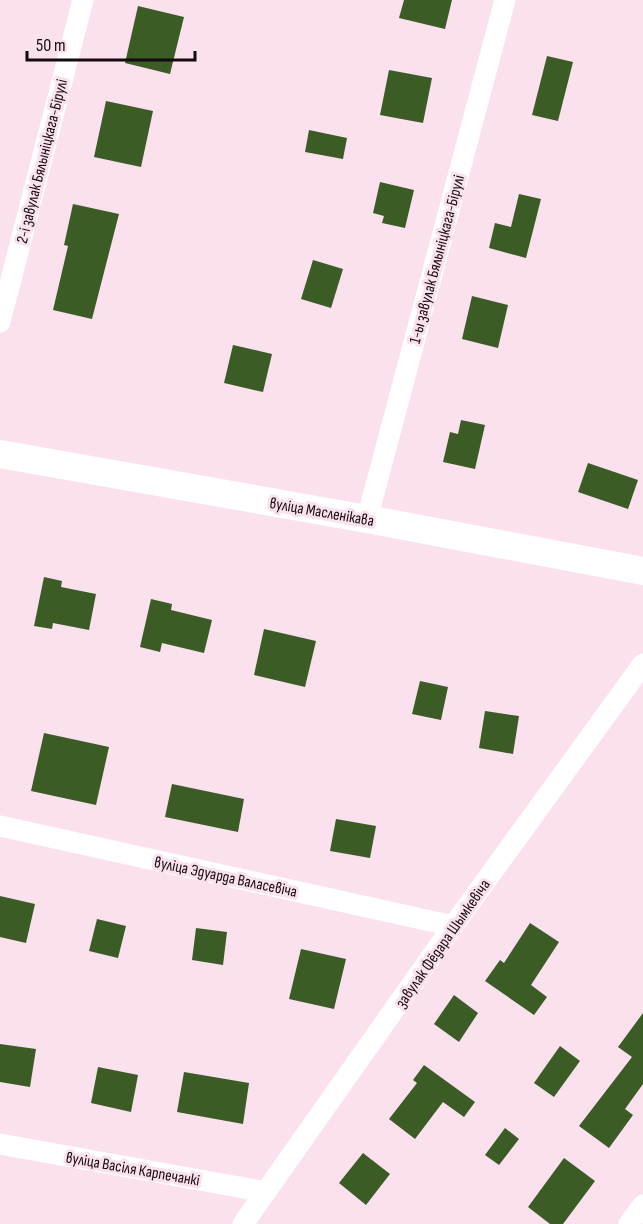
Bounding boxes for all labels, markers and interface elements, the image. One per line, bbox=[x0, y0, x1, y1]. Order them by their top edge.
scale bar bbox=[27, 24, 195, 62]
text: 50 m bbox=[36, 35, 66, 56]
street label: 2-і завулак Бялыніцкага-Бірулі bbox=[13, 77, 72, 246]
street label: 1-ы завулак Бялыніцкага-Бірулі bbox=[406, 173, 469, 346]
street label: вуліца Масленікава bbox=[268, 494, 375, 531]
street label: вуліца Эдуарда Валасевіча bbox=[153, 853, 299, 902]
street label: завулак Фёдара Шымкевіча bbox=[392, 876, 495, 1012]
street label: вуліца Васіля Карпечанкі bbox=[64, 1148, 201, 1191]

